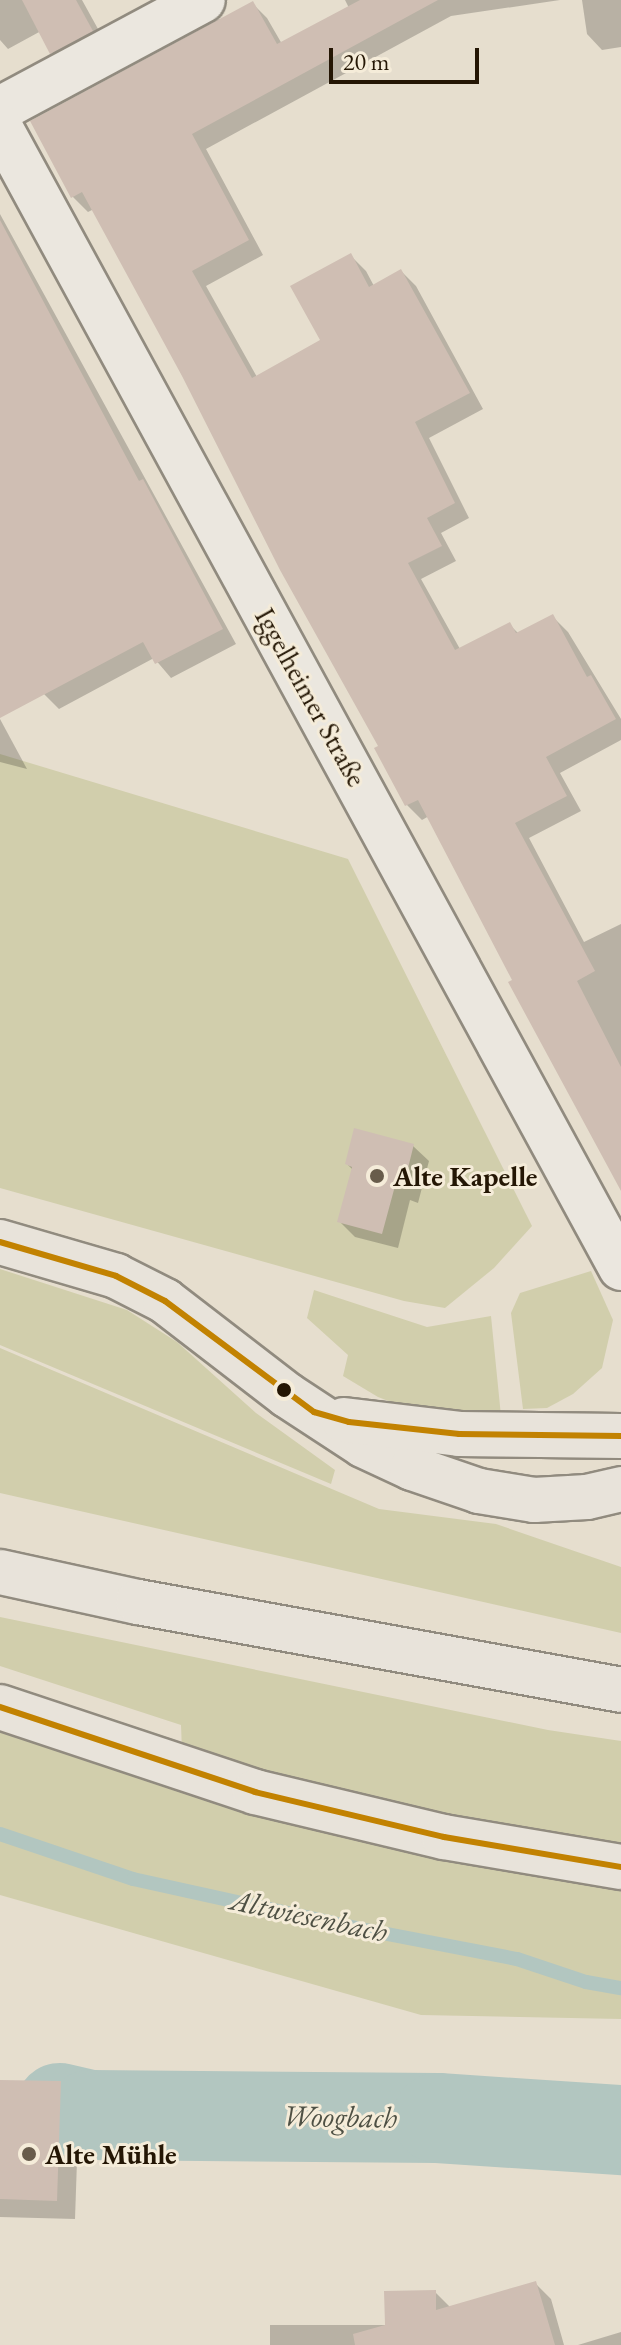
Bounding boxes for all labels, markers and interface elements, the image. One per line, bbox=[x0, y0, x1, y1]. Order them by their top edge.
scale bar bbox=[333, 32, 483, 82]
text: 20 m bbox=[343, 46, 390, 77]
street label: Iggelheimer Straße bbox=[248, 602, 374, 792]
place label: Alte Kapelle bbox=[393, 1159, 537, 1193]
marker: Alte Kapelle bbox=[368, 1167, 386, 1185]
unlabelled marker bbox=[276, 1382, 292, 1398]
water label: Altwiesenbach bbox=[227, 1882, 391, 1950]
water label: Woogbach bbox=[282, 2098, 398, 2136]
place label: Alte Mühle bbox=[45, 2137, 177, 2171]
marker: Alte Mühle bbox=[20, 2145, 38, 2163]

